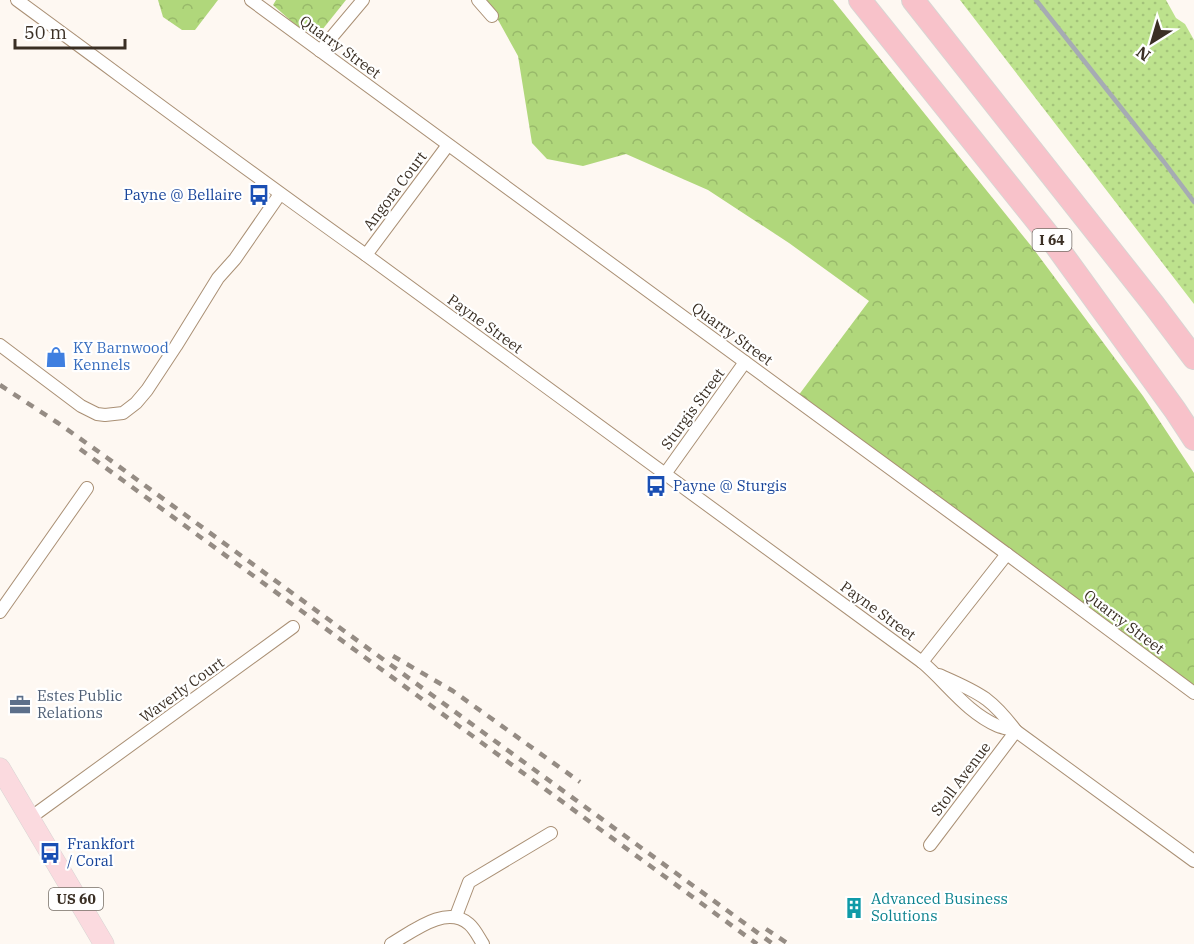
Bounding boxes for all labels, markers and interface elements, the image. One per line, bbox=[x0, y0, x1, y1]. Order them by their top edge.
street label: Quarry Street bbox=[296, 11, 385, 82]
scale bar bbox=[15, 12, 124, 50]
north arrow bbox=[1122, 12, 1182, 72]
text: 50 m bbox=[24, 21, 67, 44]
text: N bbox=[1132, 42, 1154, 66]
street label: Angora Court bbox=[359, 147, 431, 234]
bus stop icon: Payne @ Bellaire bbox=[247, 183, 271, 207]
place label: Payne @ Bellaire bbox=[124, 185, 242, 204]
road number: I 64 bbox=[1032, 229, 1072, 251]
street label: Payne Street bbox=[444, 290, 527, 357]
street label: Quarry Street bbox=[688, 298, 777, 369]
place label: KY Barnwood Kennels bbox=[73, 338, 169, 374]
shop icon: KY Barnwood Kennels bbox=[44, 345, 68, 369]
street label: Sturgis Street bbox=[657, 364, 728, 453]
bus stop icon: Payne @ Sturgis bbox=[644, 474, 668, 498]
place label: Payne @ Sturgis bbox=[673, 476, 787, 495]
street label: Payne Street bbox=[837, 577, 920, 644]
street label: Quarry Street bbox=[1080, 585, 1168, 658]
street label: Waverly Court bbox=[136, 653, 228, 727]
place label: Estes Public Relations bbox=[37, 686, 123, 722]
office icon: Estes Public Relations bbox=[8, 693, 32, 717]
street label: Stoll Avenue bbox=[927, 738, 995, 819]
place label: Frankfort / Coral bbox=[67, 834, 135, 870]
bus stop icon: Frankfort / Coral bbox=[38, 841, 62, 865]
road number: US 60 bbox=[49, 888, 103, 910]
place label: Advanced Business Solutions bbox=[871, 889, 1008, 925]
building icon: Advanced Business Solutions bbox=[842, 896, 866, 920]

